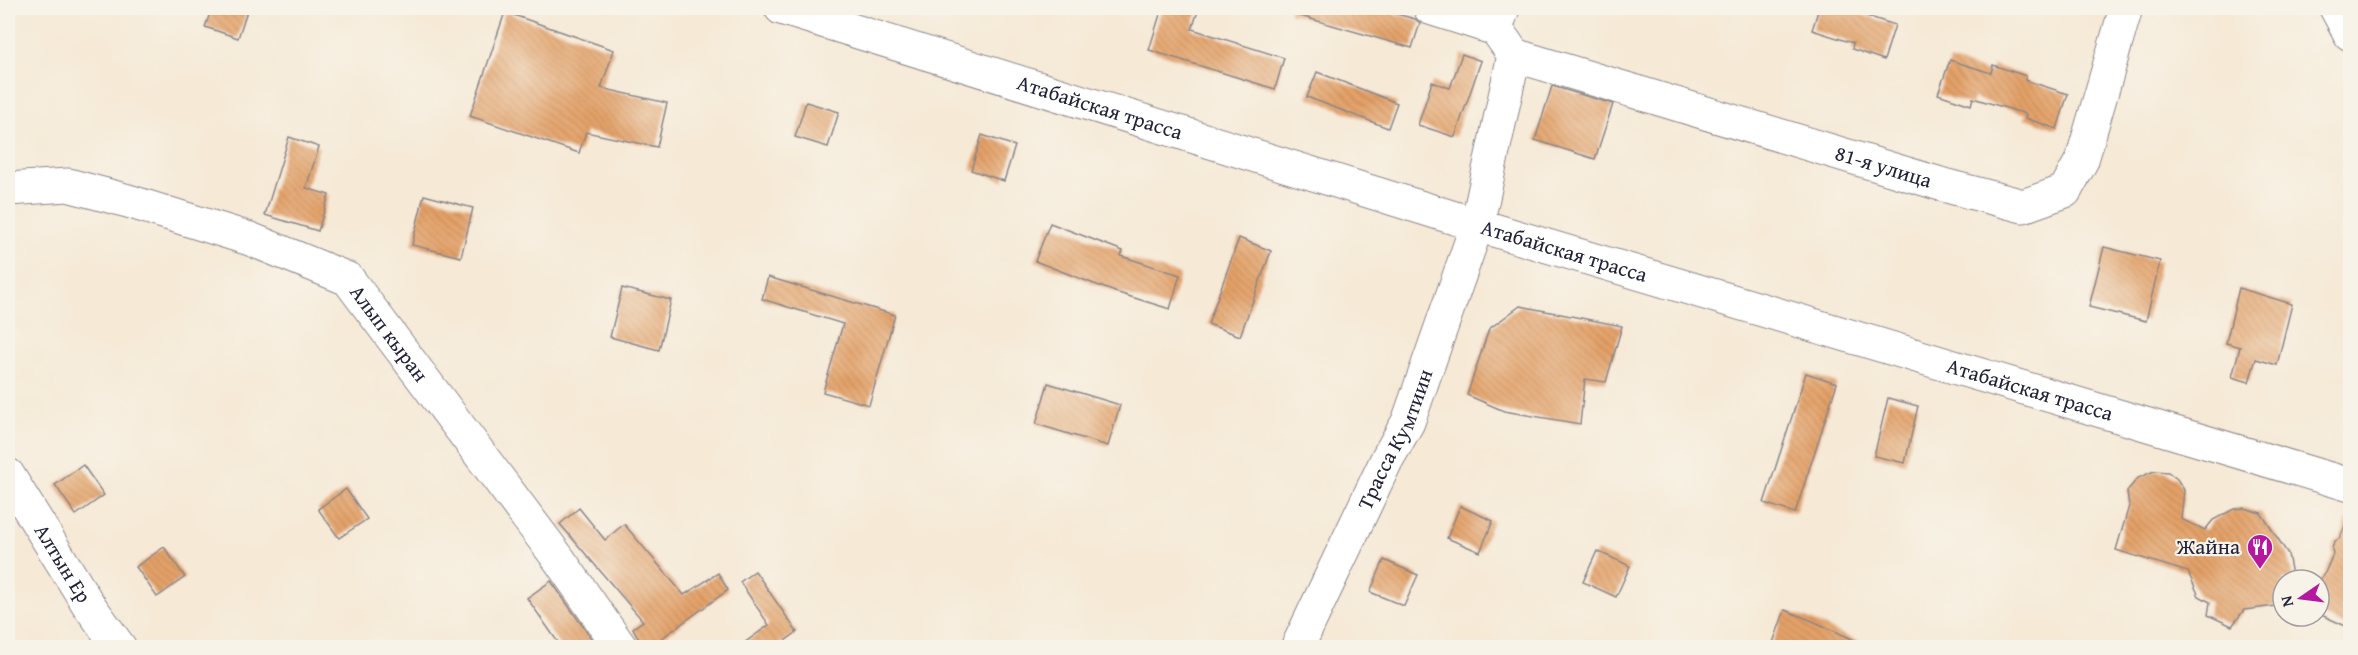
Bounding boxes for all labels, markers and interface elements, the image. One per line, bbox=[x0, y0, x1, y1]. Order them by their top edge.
street label: Атабайская трасса bbox=[1013, 67, 1187, 147]
street label: 81-я улица bbox=[1832, 137, 1936, 196]
street label: Атабайская трасса bbox=[1478, 211, 1651, 290]
street label: Алып кыран bbox=[342, 278, 436, 388]
street label: Атабайская трасса bbox=[1943, 350, 2117, 429]
street label: Трасса Кумтиин bbox=[1349, 365, 1440, 515]
street label: Алтын Ер bbox=[27, 518, 100, 609]
place label: Жайна bbox=[2176, 531, 2240, 562]
restaurant icon: Жайна bbox=[2245, 532, 2275, 570]
north arrow bbox=[2271, 568, 2331, 628]
text: N bbox=[2273, 593, 2299, 610]

